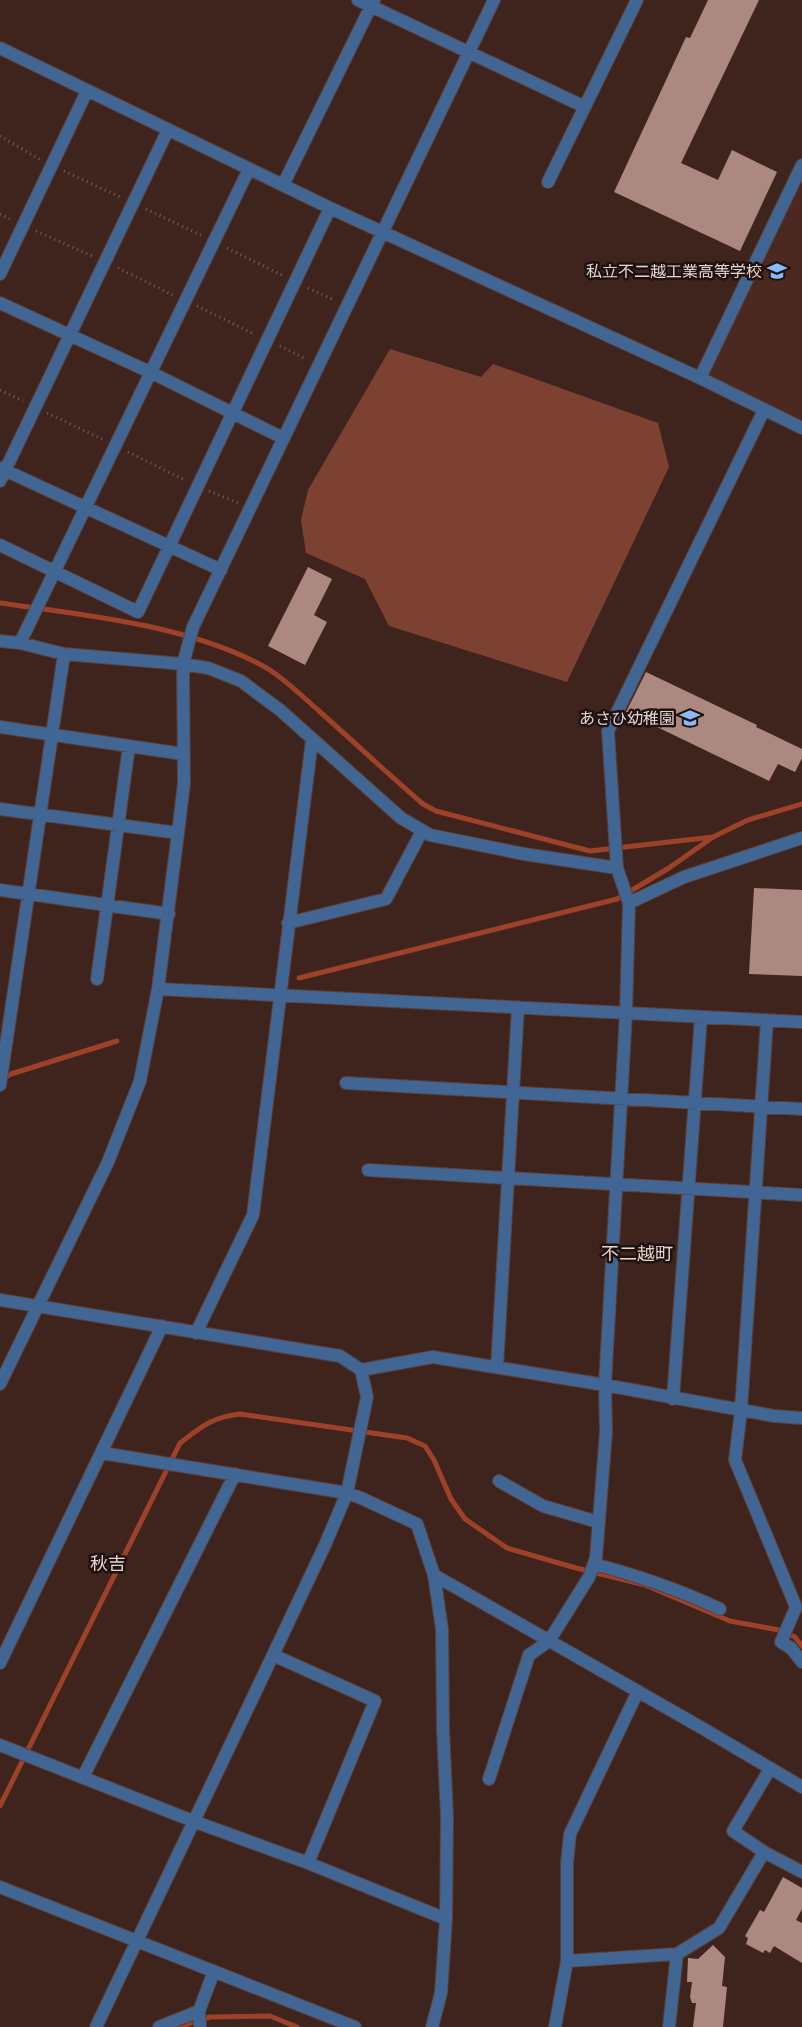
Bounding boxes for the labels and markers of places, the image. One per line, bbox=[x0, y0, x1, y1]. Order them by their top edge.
school or university icon: 私立不二越工業高等学校 bbox=[766, 260, 788, 282]
place label: 私立不二越工業高等学校 bbox=[586, 261, 762, 281]
school or university icon: あさひ幼稚園 bbox=[679, 707, 701, 729]
place label: あさひ幼稚園 bbox=[579, 708, 675, 728]

